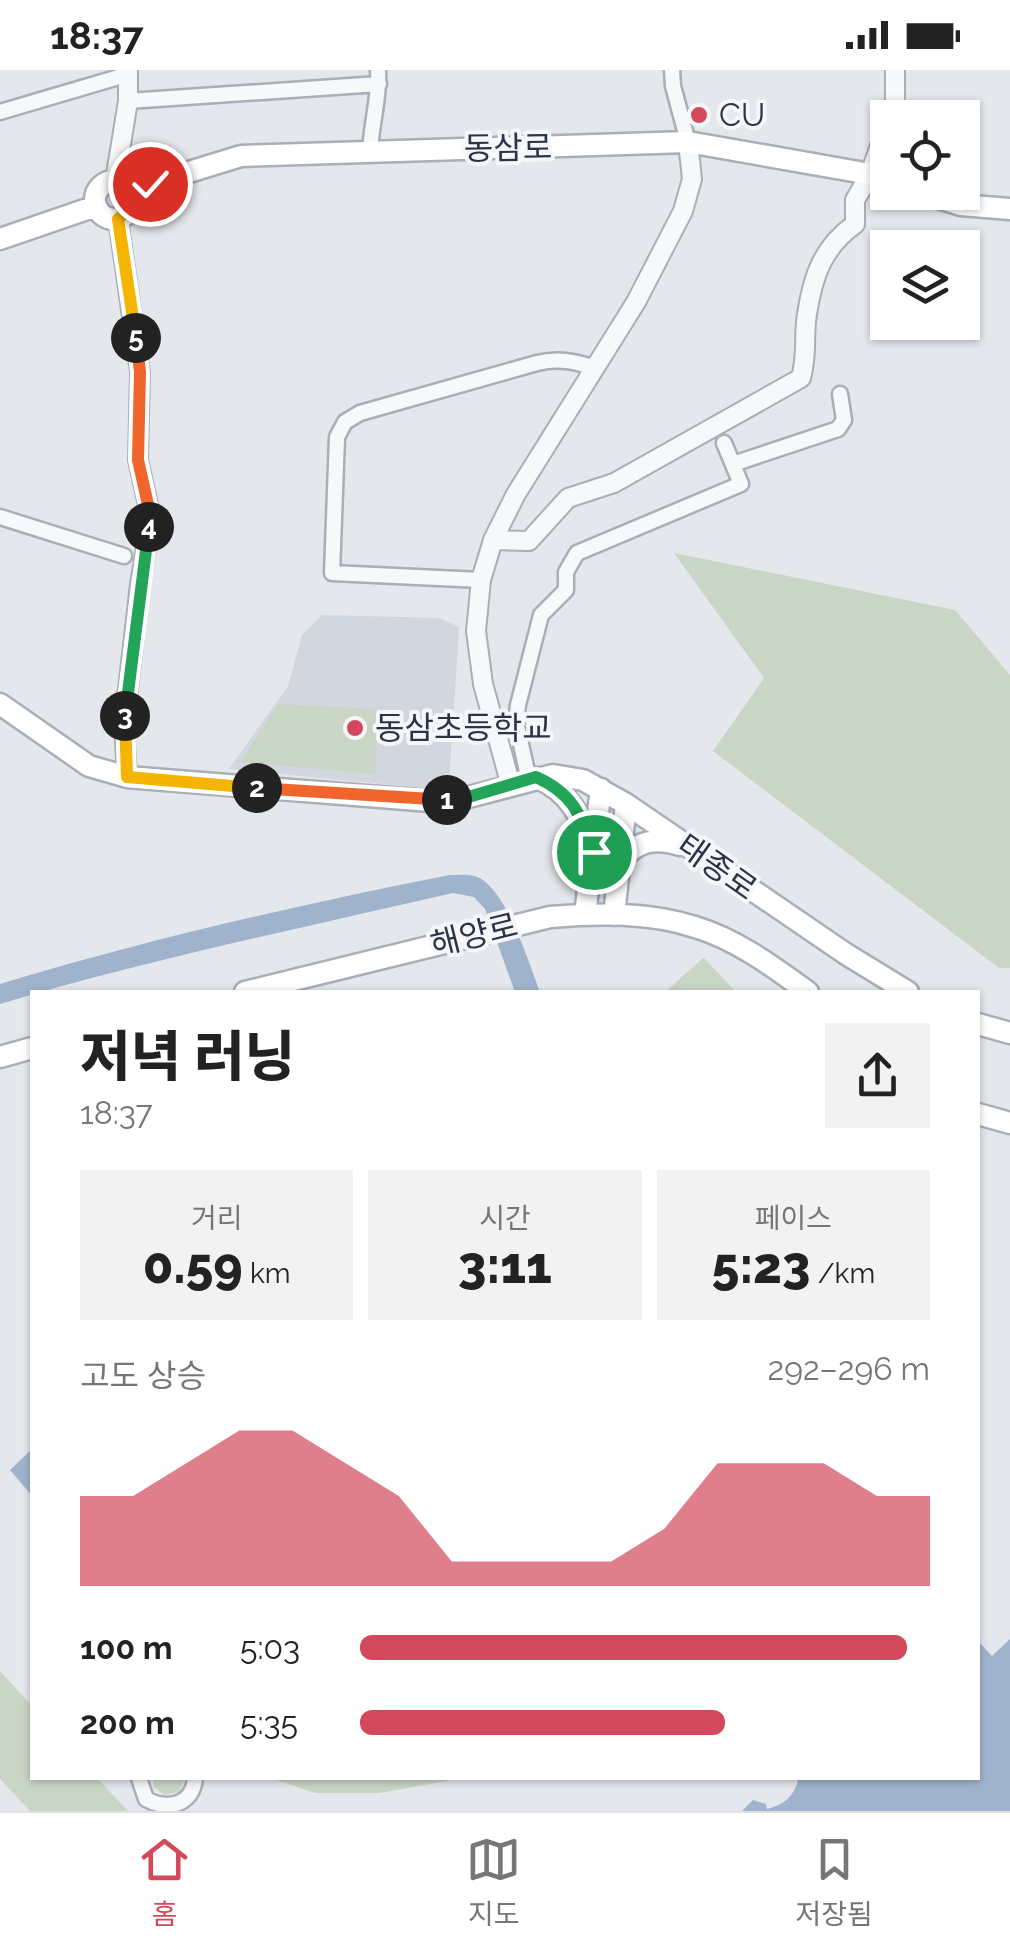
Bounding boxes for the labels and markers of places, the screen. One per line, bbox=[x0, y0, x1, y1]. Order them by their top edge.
place label: CU bbox=[719, 96, 765, 133]
marker: CU bbox=[688, 104, 710, 126]
pin bbox=[108, 142, 193, 227]
pin: 5 bbox=[111, 313, 161, 363]
pin: 4 bbox=[124, 502, 174, 552]
pin: 3 bbox=[100, 691, 150, 741]
place label: 동삼초등학교 bbox=[375, 709, 552, 746]
marker: 동삼초등학교 bbox=[344, 717, 366, 739]
pin: 2 bbox=[232, 763, 282, 813]
pin: 1 bbox=[422, 775, 472, 825]
pin bbox=[552, 810, 637, 895]

